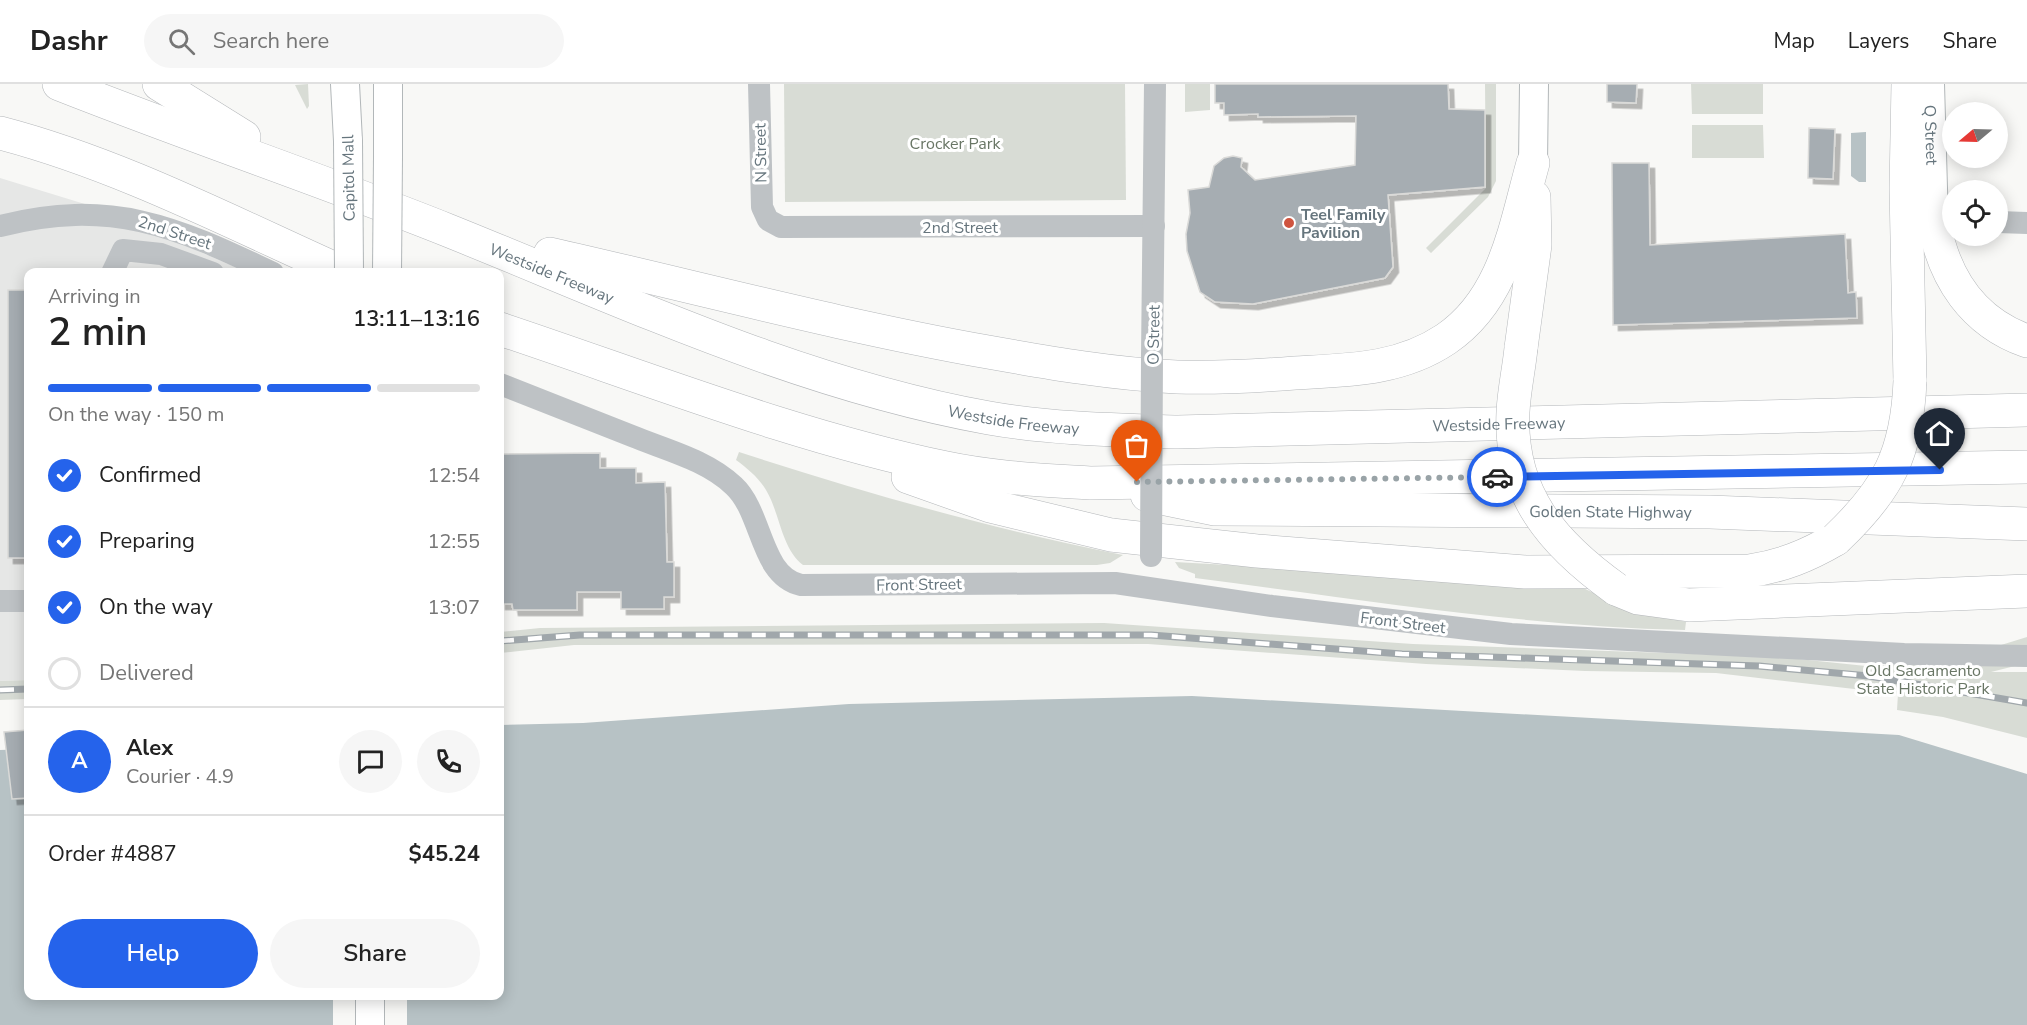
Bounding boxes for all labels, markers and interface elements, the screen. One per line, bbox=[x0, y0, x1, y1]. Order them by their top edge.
search box bbox=[144, 14, 564, 68]
text: Dashr bbox=[30, 22, 108, 60]
icon: search bbox=[165, 25, 198, 58]
text: Search here bbox=[213, 26, 329, 56]
text: Map bbox=[1773, 27, 1815, 55]
text: Layers bbox=[1848, 27, 1909, 55]
text: Share bbox=[1942, 27, 1997, 55]
north arrow bbox=[1942, 102, 2008, 168]
map controls bbox=[1942, 102, 2008, 246]
street label: Q Street bbox=[1919, 105, 1942, 166]
street label: N Street bbox=[749, 123, 773, 183]
park label: Crocker Park bbox=[910, 133, 1001, 155]
street label: Capitol Mall bbox=[337, 134, 361, 222]
button: locate bbox=[1942, 180, 2008, 246]
place label: Teel Family Pavilion bbox=[1301, 204, 1386, 244]
street label: 2nd Street bbox=[135, 211, 214, 255]
marker: Teel Family Pavilion bbox=[1282, 216, 1296, 230]
street label: 2nd Street bbox=[922, 217, 998, 239]
street label: Westside Freeway bbox=[486, 238, 618, 310]
text: Arriving in bbox=[48, 283, 141, 310]
text: 13:11–13:16 bbox=[353, 304, 480, 334]
street label: O Street bbox=[1142, 304, 1166, 365]
text: 2 min bbox=[48, 306, 147, 359]
street label: Westside Freeway bbox=[945, 400, 1081, 440]
text: On the way · 150 m bbox=[48, 401, 224, 428]
pin bbox=[1914, 408, 1965, 470]
street label: Westside Freeway bbox=[1432, 412, 1566, 437]
icon: home bbox=[1923, 417, 1956, 450]
pin bbox=[1111, 420, 1162, 482]
icon: bag bbox=[1120, 429, 1153, 462]
courier bbox=[1467, 447, 1527, 507]
icon: check bbox=[48, 459, 81, 492]
text: Confirmed bbox=[99, 460, 201, 490]
icon: car bbox=[1481, 461, 1514, 494]
text: 12:54 bbox=[427, 462, 480, 489]
street label: Golden State Highway bbox=[1529, 501, 1693, 524]
icon: check bbox=[48, 525, 81, 558]
text: Preparing bbox=[99, 526, 195, 556]
text: 12:55 bbox=[427, 528, 480, 555]
street label: Front Street bbox=[876, 573, 962, 597]
icon: check bbox=[48, 591, 81, 624]
text: On the way bbox=[99, 592, 213, 622]
text: 13:07 bbox=[427, 594, 480, 621]
street label: Front Street bbox=[1359, 607, 1447, 639]
text: Delivered bbox=[99, 658, 194, 688]
park label: Old Sacramento State Historic Park bbox=[1857, 660, 1990, 700]
button: chat bbox=[339, 730, 402, 793]
button: phone bbox=[417, 730, 480, 793]
text: Alex bbox=[126, 733, 173, 763]
text: A bbox=[71, 746, 88, 776]
text: Courier · 4.9 bbox=[126, 763, 234, 790]
text: Order #4887 bbox=[48, 839, 177, 869]
text: $45.24 bbox=[409, 839, 480, 869]
button: Help bbox=[48, 919, 258, 988]
button: Share bbox=[270, 919, 480, 988]

